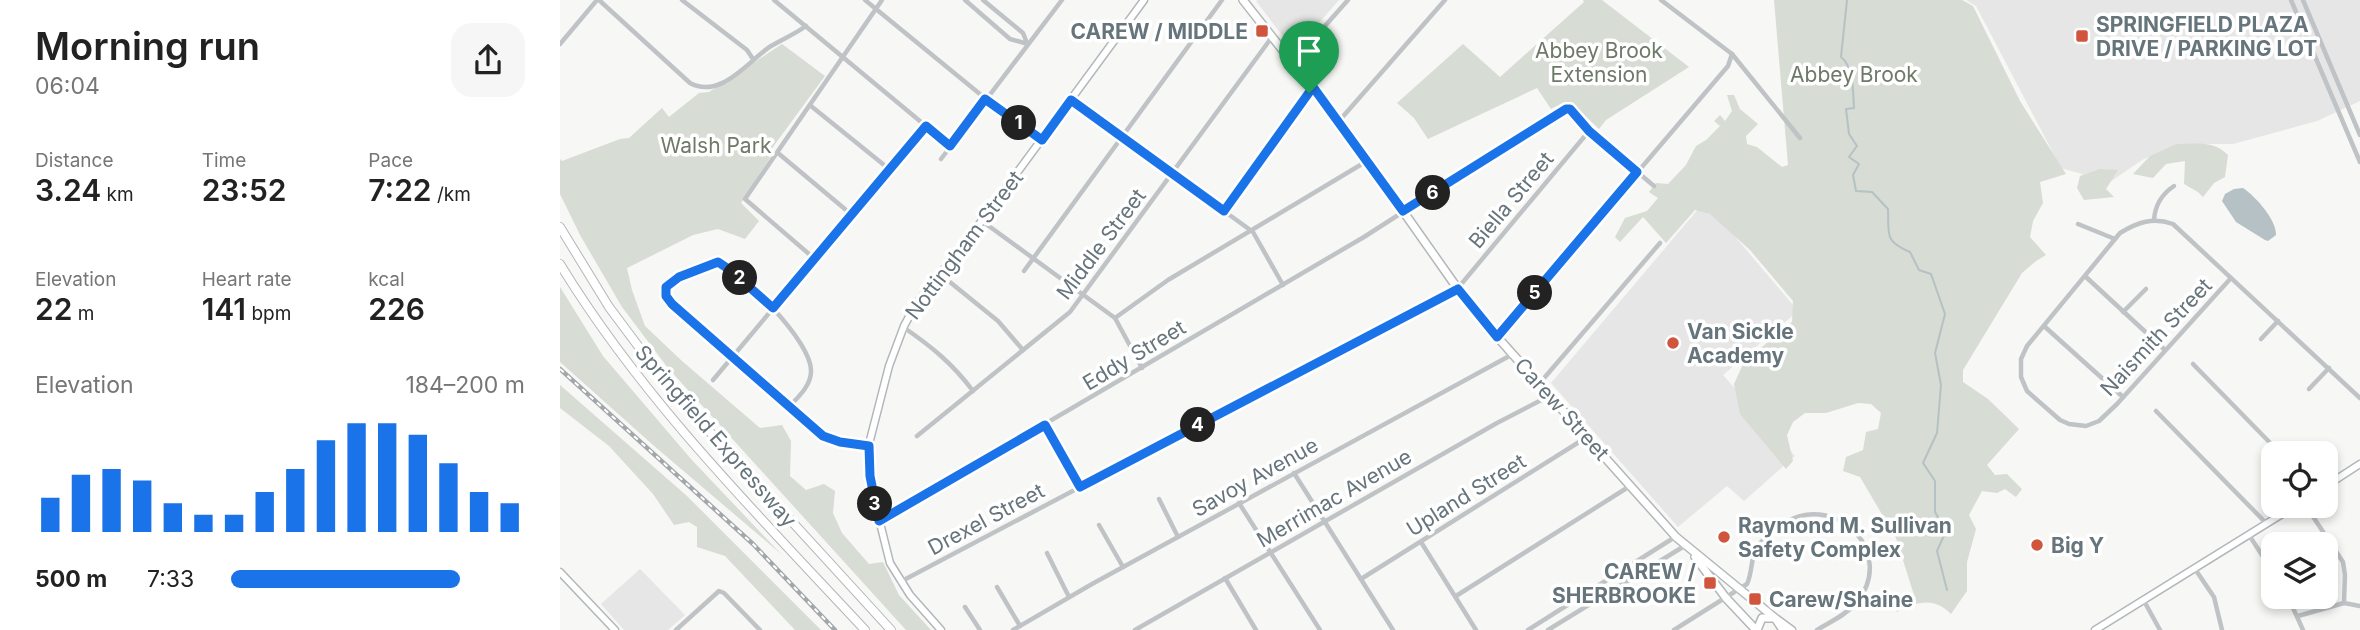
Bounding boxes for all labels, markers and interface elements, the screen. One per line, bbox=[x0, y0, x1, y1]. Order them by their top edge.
place label: SPRINGFIELD PLAZA DRIVE / PARKING LOT bbox=[2096, 12, 2317, 61]
place label: CAREW / MIDDLE bbox=[1071, 19, 1248, 44]
pin bbox=[1279, 21, 1339, 93]
text: Morning run bbox=[35, 23, 260, 69]
button: share bbox=[451, 23, 525, 97]
marker: CAREW / MIDDLE bbox=[1254, 23, 1270, 39]
marker: SPRINGFIELD PLAZA DRIVE / PARKING LOT bbox=[2074, 28, 2090, 44]
icon: arrive bbox=[1290, 32, 1328, 70]
park label: Abbey Brook Extension bbox=[1535, 38, 1663, 87]
park label: Abbey Brook bbox=[1790, 62, 1918, 87]
text: 06:04 bbox=[35, 72, 100, 100]
pin: 1 bbox=[1002, 106, 1036, 140]
text: 1 bbox=[1014, 111, 1023, 134]
park label: Walsh Park bbox=[661, 133, 772, 158]
street label: Biella Street bbox=[1463, 147, 1559, 253]
text: Distance bbox=[35, 149, 113, 172]
text: Time bbox=[202, 149, 246, 172]
text: Pace bbox=[368, 149, 413, 172]
street label: Nottingham Street bbox=[900, 166, 1028, 324]
text: 3.24 bbox=[35, 172, 101, 208]
text: 23:52 bbox=[202, 172, 287, 208]
text: 7:22 bbox=[368, 172, 432, 208]
pin: 6 bbox=[1416, 176, 1450, 210]
text: 6 bbox=[1426, 181, 1439, 204]
text: km bbox=[101, 183, 134, 206]
text: /km bbox=[432, 183, 471, 206]
street label: Middle Street bbox=[1051, 184, 1151, 304]
pin: 2 bbox=[722, 260, 758, 296]
text: 2 bbox=[734, 266, 745, 289]
text: Elevation bbox=[35, 268, 116, 291]
text: Heart rate bbox=[202, 268, 292, 291]
text: kcal bbox=[368, 268, 405, 291]
street label: Naismith Street bbox=[2095, 273, 2217, 401]
pin: 5 bbox=[1518, 276, 1552, 310]
text: 5 bbox=[1528, 281, 1541, 304]
text: 22 bbox=[35, 291, 72, 327]
text: 141 bbox=[202, 291, 246, 327]
text: 226 bbox=[368, 291, 425, 327]
text: m bbox=[72, 302, 94, 325]
text: bpm bbox=[246, 302, 291, 325]
street label: Eddy Street bbox=[1078, 315, 1190, 395]
place label: Van Sickle Academy bbox=[1687, 319, 1794, 368]
marker: Van Sickle Academy bbox=[1665, 335, 1681, 351]
street label: Springfield Expressway bbox=[630, 340, 802, 532]
street label: Carew Street bbox=[1510, 353, 1615, 465]
text: Elevation bbox=[35, 371, 134, 399]
text: 184–200 m bbox=[405, 371, 525, 399]
pin: 4 bbox=[1180, 408, 1216, 442]
text: 4 bbox=[1191, 413, 1204, 436]
street label: Savoy Avenue bbox=[1188, 432, 1322, 522]
map controls bbox=[2261, 441, 2338, 609]
button: locate bbox=[2261, 441, 2338, 518]
street label: Merrimac Avenue bbox=[1252, 444, 1416, 552]
street label: Upland Street bbox=[1402, 448, 1530, 542]
street label: Drexel Street bbox=[924, 478, 1048, 560]
pin: 3 bbox=[858, 486, 892, 522]
text: 3 bbox=[868, 492, 881, 515]
place label: Raymond M. Sullivan Safety Complex bbox=[1738, 513, 1952, 562]
marker: Raymond M. Sullivan Safety Complex bbox=[1716, 529, 1732, 545]
button: layers bbox=[2261, 532, 2338, 609]
place label: Big Y bbox=[2051, 533, 2104, 558]
marker: Big Y bbox=[2029, 537, 2045, 553]
place label: CAREW / SHERBROOKE bbox=[1552, 559, 1696, 608]
text: 500 m bbox=[35, 565, 107, 593]
text: 7:33 bbox=[147, 565, 194, 593]
marker: CAREW / SHERBROOKE bbox=[1702, 575, 1718, 591]
place label: Carew/Shaine bbox=[1769, 587, 1913, 612]
marker: Carew/Shaine bbox=[1747, 591, 1763, 607]

